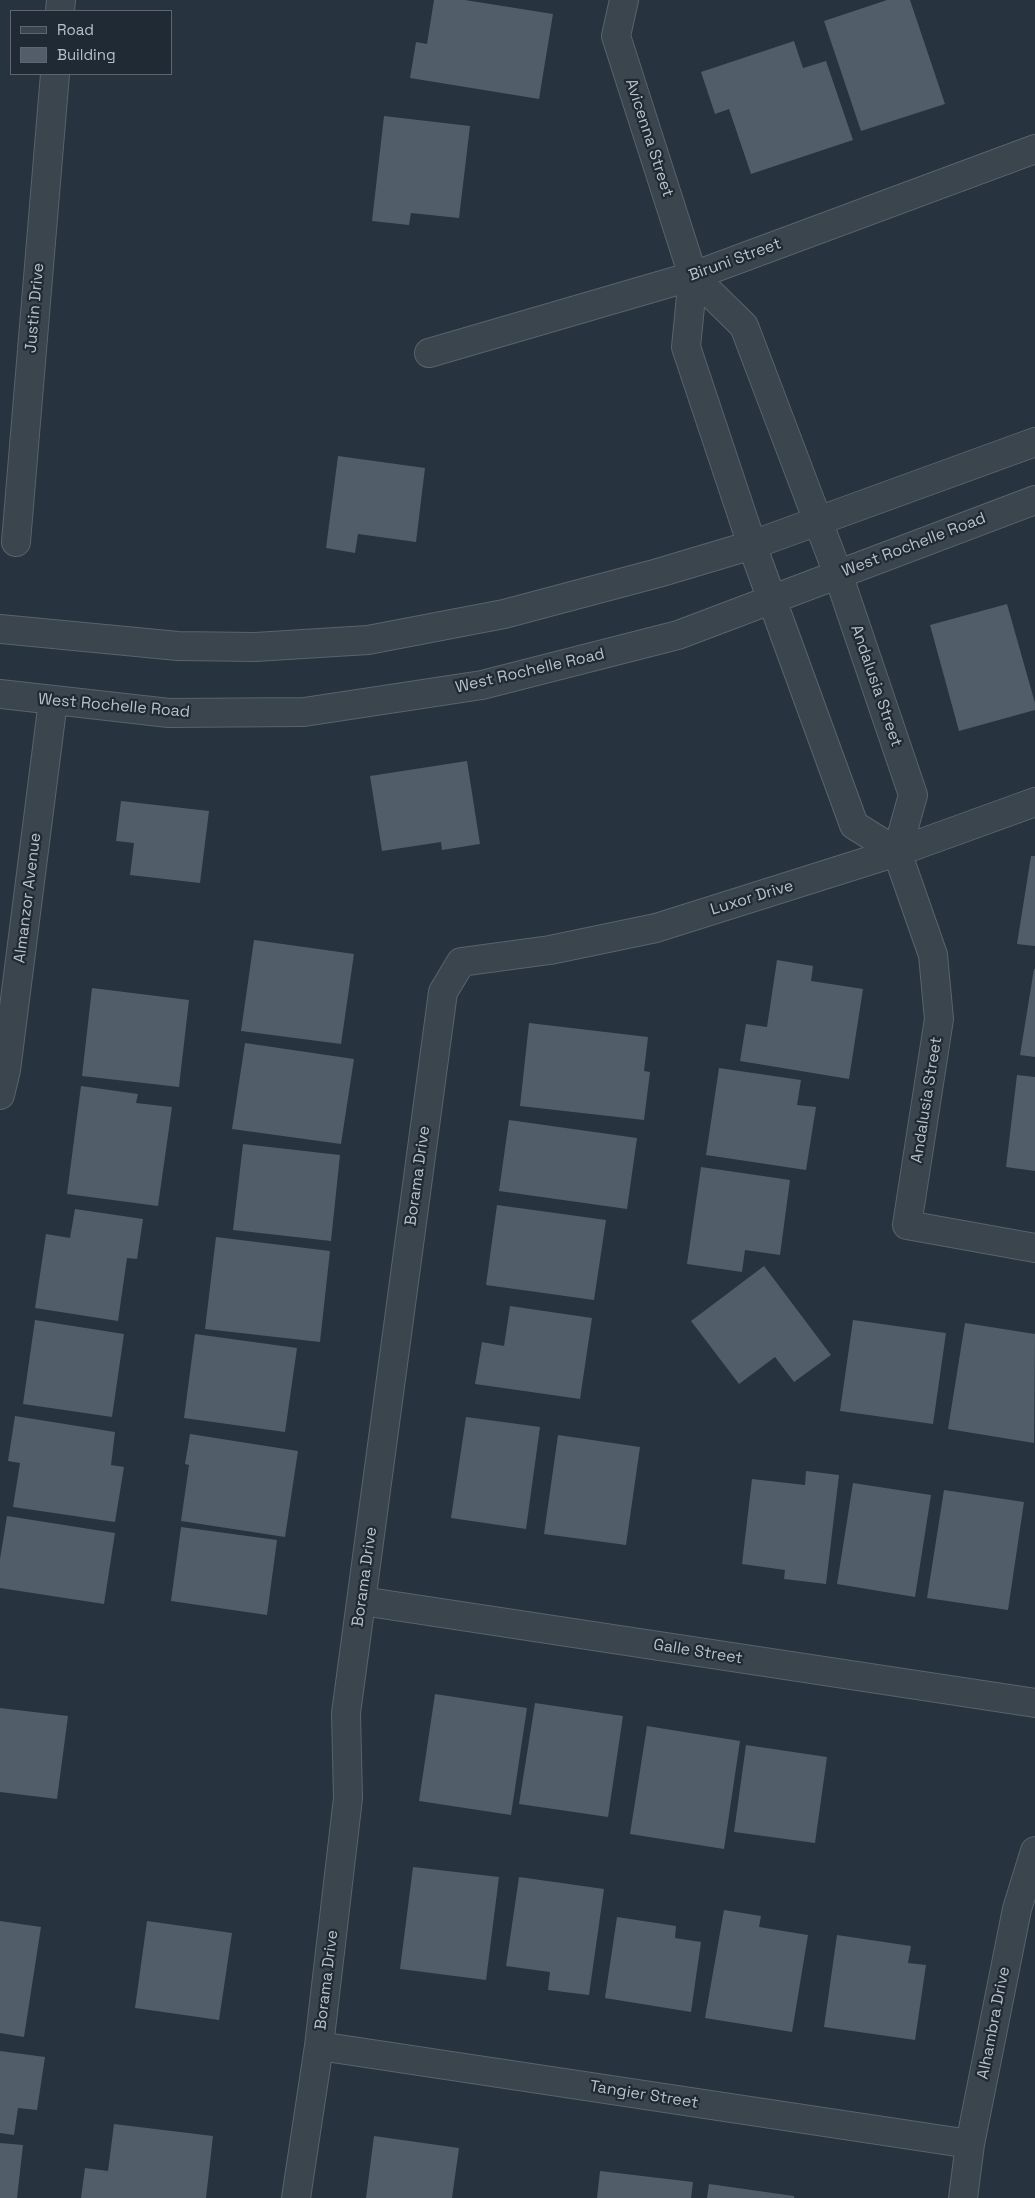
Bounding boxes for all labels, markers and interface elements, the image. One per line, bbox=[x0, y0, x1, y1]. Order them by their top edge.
legend bbox=[10, 10, 172, 75]
text: Road bbox=[57, 20, 94, 39]
text: Building bbox=[57, 45, 116, 64]
street label: Avicenna Street bbox=[621, 76, 677, 200]
street label: Biruni Street bbox=[686, 234, 784, 286]
street label: Justin Drive bbox=[21, 262, 49, 354]
street label: West Rochelle Road bbox=[839, 509, 989, 581]
street label: Andalusia Street bbox=[846, 623, 906, 749]
street label: West Rochelle Road bbox=[454, 644, 606, 698]
street label: West Rochelle Road bbox=[37, 690, 191, 722]
street label: Almanzor Avenue bbox=[10, 832, 46, 964]
street label: Luxor Drive bbox=[708, 876, 796, 920]
street label: Andalusia Street bbox=[908, 1035, 946, 1165]
street label: Borama Drive bbox=[401, 1125, 435, 1227]
street label: Borama Drive bbox=[348, 1526, 382, 1628]
street label: Galle Street bbox=[652, 1635, 744, 1669]
street label: Borama Drive bbox=[311, 1929, 343, 2031]
street label: Alhambra Drive bbox=[974, 1965, 1014, 2081]
street label: Tangier Street bbox=[588, 2077, 700, 2113]

